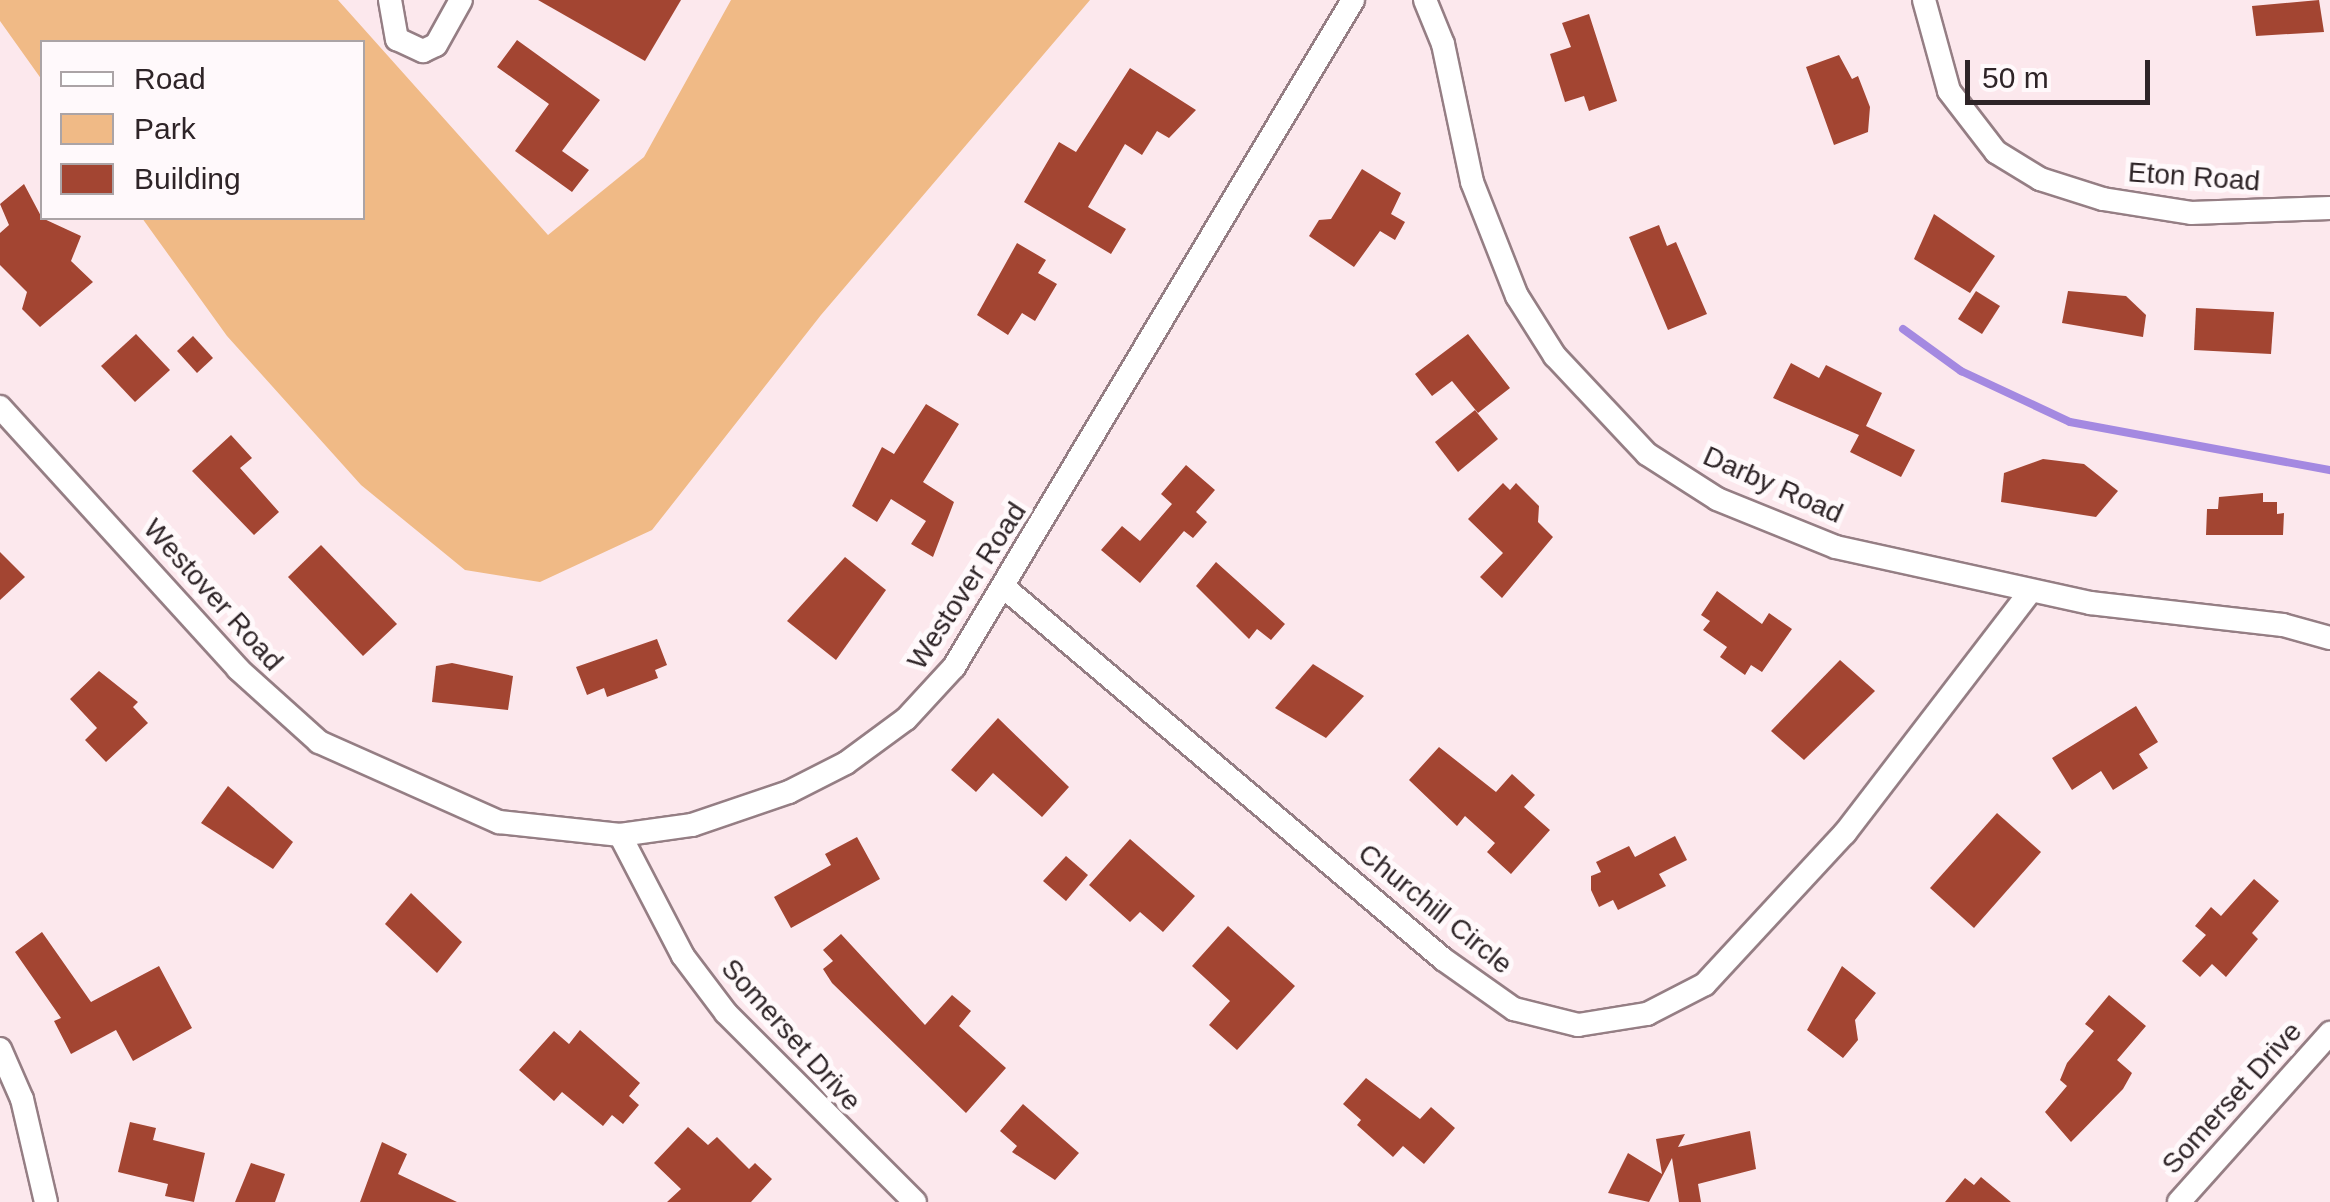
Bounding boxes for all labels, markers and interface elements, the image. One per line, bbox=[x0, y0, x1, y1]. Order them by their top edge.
legend bbox=[40, 40, 365, 220]
scale bar bbox=[1970, 40, 2155, 102]
text: 50 m bbox=[1982, 61, 2049, 94]
text: Road bbox=[134, 62, 206, 95]
text: Park bbox=[134, 112, 196, 145]
street label: Eton Road bbox=[2127, 156, 2261, 198]
text: Building bbox=[134, 162, 241, 195]
street label: Darby Road bbox=[1698, 439, 1848, 531]
street label: Westover Road bbox=[900, 496, 1034, 676]
street label: Westover Road bbox=[136, 512, 290, 678]
street label: Churchill Circle bbox=[1351, 837, 1519, 981]
street label: Somerset Drive bbox=[714, 952, 868, 1118]
street label: Somerset Drive bbox=[2155, 1015, 2309, 1181]

